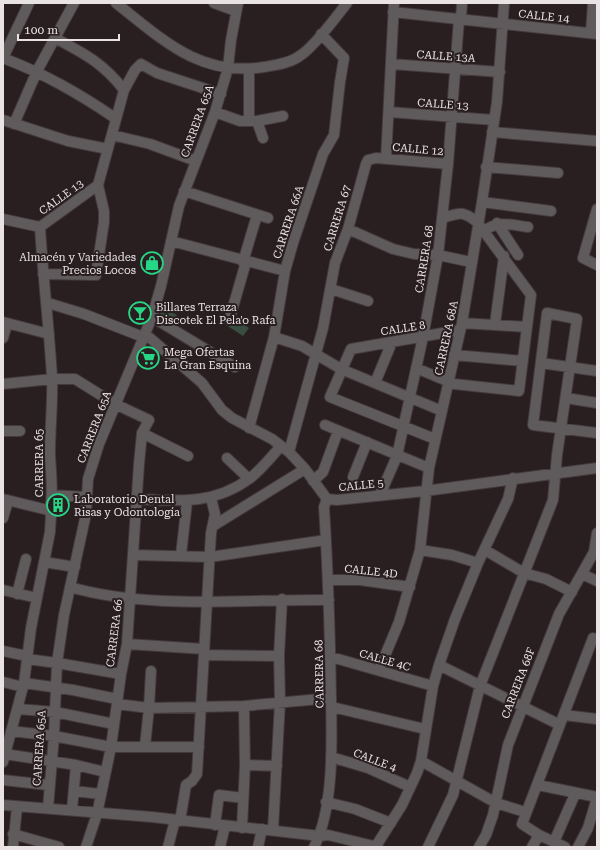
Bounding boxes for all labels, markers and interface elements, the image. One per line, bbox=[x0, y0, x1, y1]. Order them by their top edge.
street label: CALLE 14 bbox=[518, 7, 571, 26]
scale bar bbox=[18, 16, 119, 42]
text: 100 m bbox=[24, 23, 58, 37]
street label: CALLE 13A bbox=[416, 48, 476, 65]
street label: CARRERA 65A bbox=[178, 83, 217, 159]
street label: CALLE 13 bbox=[417, 96, 469, 113]
street label: CALLE 12 bbox=[392, 141, 444, 158]
street label: CALLE 13 bbox=[37, 177, 86, 218]
street label: CARRERA 66A bbox=[271, 184, 307, 260]
street label: CARRERA 67 bbox=[321, 184, 354, 253]
street label: CARRERA 68 bbox=[413, 224, 436, 294]
shop icon: Almacén y Variedades Precios Locos bbox=[139, 250, 165, 276]
place label: Almacén y Variedades Precios Locos bbox=[19, 251, 136, 277]
street label: CARRERA 68A bbox=[432, 299, 461, 377]
bar icon: Billares Terraza Discotek El Pela'o Rafa bbox=[127, 300, 153, 326]
place label: Billares Terraza Discotek El Pela'o Rafa bbox=[156, 301, 275, 327]
street label: CALLE 8 bbox=[380, 319, 426, 338]
supermarket icon: Mega Ofertas La Gran Esquina bbox=[135, 345, 161, 371]
place label: Mega Ofertas La Gran Esquina bbox=[164, 346, 251, 372]
street label: CARRERA 65A bbox=[75, 389, 114, 465]
street label: CARRERA 65 bbox=[33, 429, 46, 497]
street label: CALLE 5 bbox=[338, 477, 384, 494]
building icon: Laboratorio Dental Risas y Odontología bbox=[45, 492, 71, 518]
place label: Laboratorio Dental Risas y Odontología bbox=[74, 493, 180, 519]
street label: CALLE 4D bbox=[344, 562, 398, 581]
street label: CARRERA 66 bbox=[104, 598, 125, 668]
street label: CARRERA 68 bbox=[312, 640, 327, 708]
street label: CARRERA 68F bbox=[499, 645, 538, 721]
street label: CALLE 4C bbox=[358, 647, 412, 674]
street label: CARRERA 65A bbox=[30, 709, 49, 786]
street label: CALLE 4 bbox=[351, 746, 399, 775]

